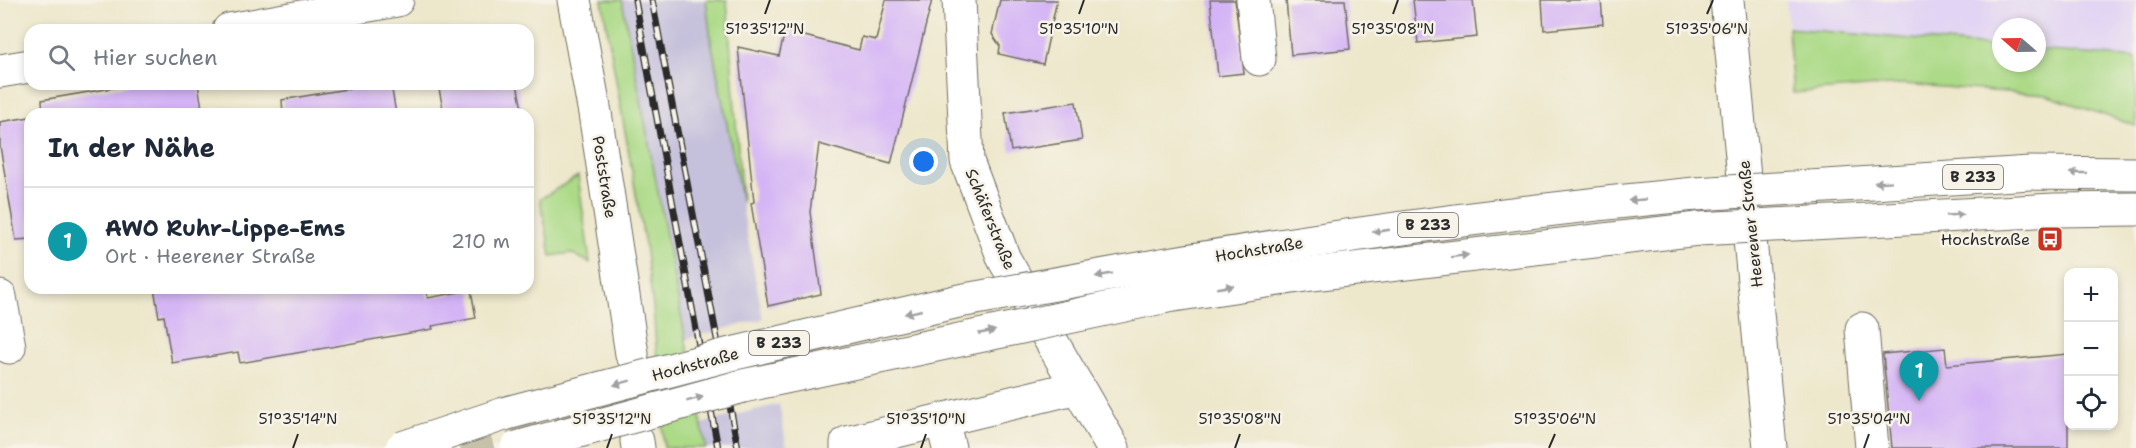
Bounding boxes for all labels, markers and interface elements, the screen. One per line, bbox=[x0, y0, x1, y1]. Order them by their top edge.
north arrow bbox=[1992, 18, 2046, 72]
text: 51°35'12"N bbox=[726, 19, 804, 39]
text: 51°35'10"N bbox=[1039, 19, 1119, 39]
text: 51°35'08"N bbox=[1351, 19, 1435, 39]
text: 51°35'06"N bbox=[1666, 19, 1748, 39]
search box bbox=[24, 24, 534, 90]
icon: search bbox=[45, 41, 78, 74]
text: Hier suchen bbox=[93, 43, 218, 72]
text: In der Nähe bbox=[48, 130, 215, 165]
street label: Poststraße bbox=[588, 134, 621, 220]
your location bbox=[909, 147, 938, 176]
street label: Heerener Straße bbox=[1733, 159, 1768, 289]
road number: B 233 bbox=[1943, 165, 2003, 189]
street label: Schäferstraße bbox=[961, 166, 1020, 273]
one-way arrow bbox=[2068, 169, 2087, 178]
one-way arrow bbox=[1873, 178, 1892, 187]
one-way arrow bbox=[1628, 195, 1647, 205]
one-way arrow bbox=[1945, 211, 1964, 220]
road number: B 233 bbox=[1398, 213, 1458, 237]
text: AWO Ruhr-Lippe-Ems bbox=[105, 214, 345, 243]
bus stop icon: Hochstraße bbox=[2035, 224, 2065, 254]
one-way arrow bbox=[1372, 226, 1391, 235]
text: 1 bbox=[63, 228, 72, 254]
text: 210 m bbox=[451, 228, 510, 254]
place label: Hochstraße bbox=[1941, 229, 2030, 250]
street label: Hochstraße bbox=[1213, 232, 1305, 267]
text: Ort · Heerener Straße bbox=[105, 243, 316, 269]
one-way arrow bbox=[1450, 251, 1469, 260]
map controls bbox=[2064, 268, 2118, 430]
button: + bbox=[2064, 268, 2118, 322]
one-way arrow bbox=[1095, 271, 1114, 280]
one-way arrow bbox=[1216, 283, 1235, 292]
one-way arrow bbox=[904, 307, 922, 317]
button: − bbox=[2064, 322, 2118, 376]
one-way arrow bbox=[978, 327, 997, 336]
road number: B 233 bbox=[749, 331, 809, 355]
street label: Hochstraße bbox=[649, 343, 741, 386]
pin: 1 bbox=[1900, 352, 1938, 401]
button: locate bbox=[2064, 376, 2118, 430]
one-way arrow bbox=[612, 379, 630, 388]
one-way arrow bbox=[686, 394, 704, 403]
text: 51°35'14"N bbox=[259, 409, 337, 429]
text: 51°35'12"N bbox=[573, 409, 651, 429]
text: 51°35'10"N bbox=[886, 409, 966, 429]
text: 51°35'08"N bbox=[1198, 409, 1282, 429]
text: 51°35'06"N bbox=[1514, 409, 1596, 429]
text: 51°35'04"N bbox=[1828, 409, 1910, 429]

